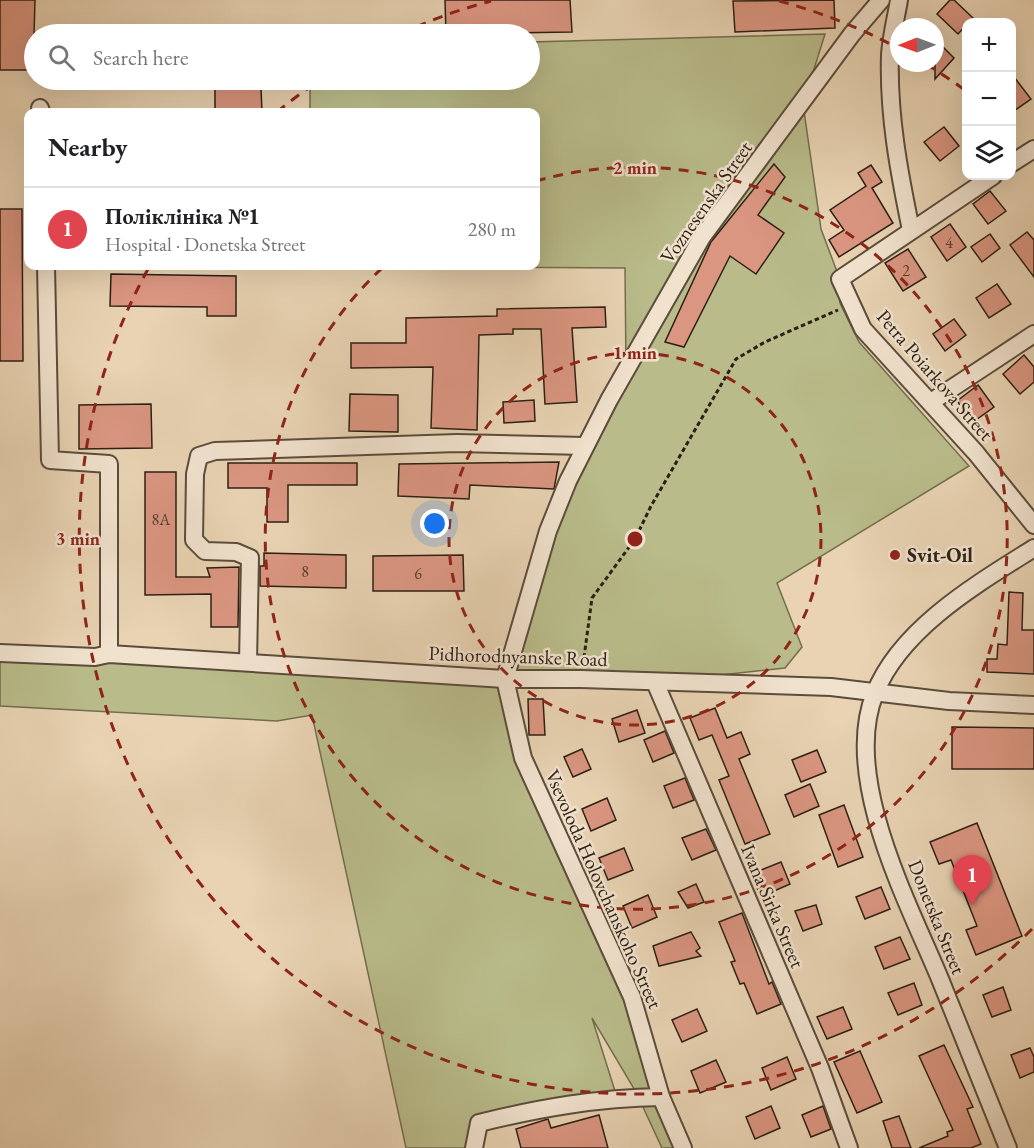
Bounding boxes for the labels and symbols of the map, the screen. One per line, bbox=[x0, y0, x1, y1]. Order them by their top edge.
north arrow bbox=[890, 18, 944, 72]
street label: Voznesenska Street bbox=[654, 135, 758, 268]
text: 2 min bbox=[613, 156, 657, 179]
house number: 4 bbox=[945, 232, 953, 253]
house number: 2 bbox=[902, 260, 910, 281]
street label: Petra Poiarkova Street bbox=[871, 304, 1000, 447]
text: 1 min bbox=[613, 341, 657, 364]
house number: 8А bbox=[152, 509, 171, 530]
your location bbox=[420, 509, 449, 538]
text: 3 min bbox=[56, 527, 100, 550]
centre of rings bbox=[625, 529, 645, 549]
place label: Svit-Oil bbox=[907, 542, 973, 568]
marker: Svit-Oil bbox=[888, 548, 902, 562]
house number: 8 bbox=[301, 561, 309, 582]
house number: 6 bbox=[414, 563, 422, 584]
street label: Pidhorodnyanske Road bbox=[428, 640, 609, 672]
street label: Vsevoloda Holovchanskoho Street bbox=[539, 765, 669, 1013]
street label: Ivana Sirka Street bbox=[735, 840, 811, 972]
street label: Donetska Street bbox=[902, 856, 972, 979]
pin: 1 bbox=[952, 856, 992, 905]

